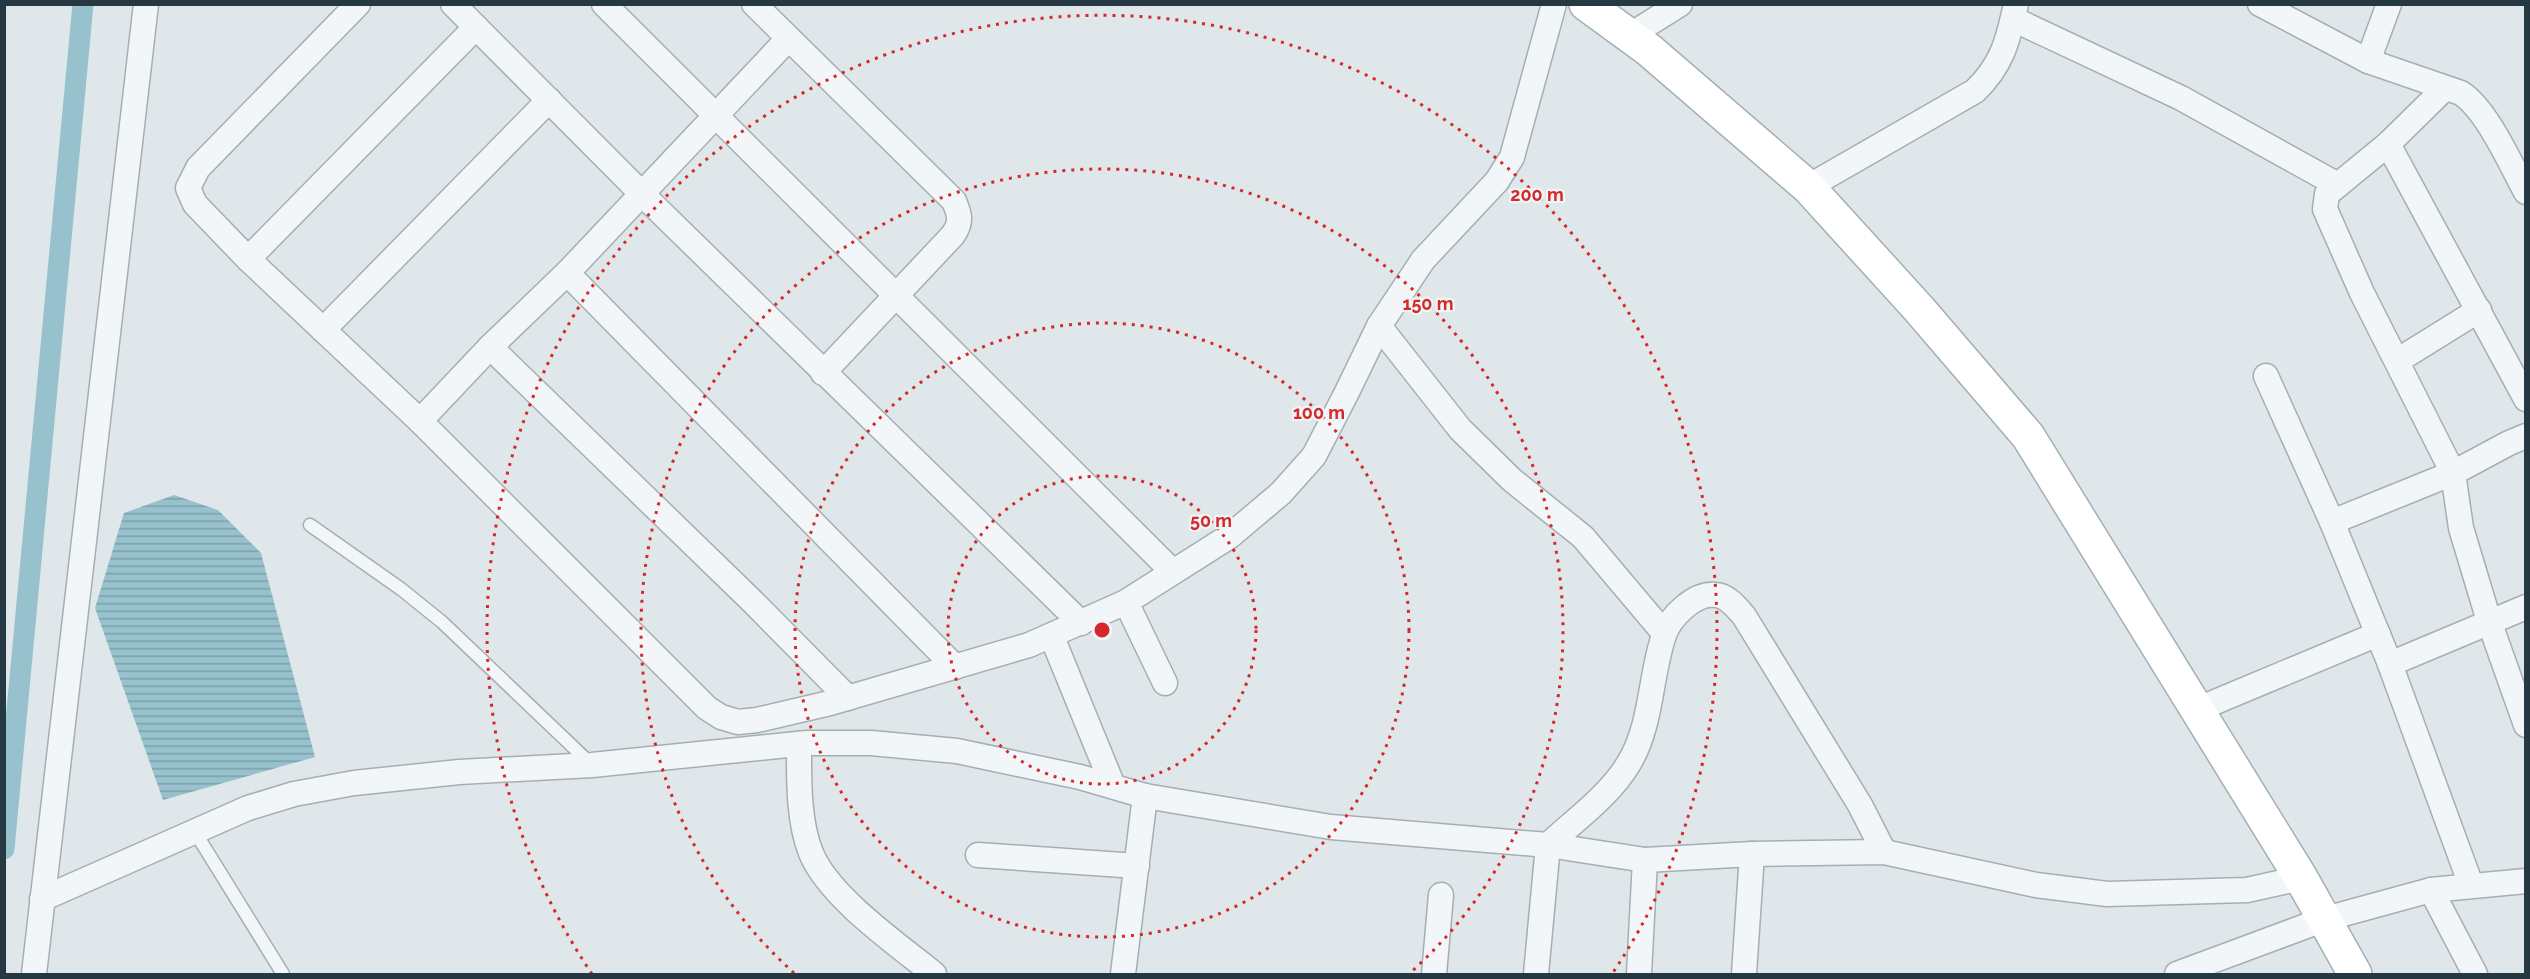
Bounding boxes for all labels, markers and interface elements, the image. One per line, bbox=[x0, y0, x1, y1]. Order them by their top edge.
text: 200 m bbox=[1510, 184, 1564, 205]
text: 150 m bbox=[1403, 293, 1454, 314]
text: 100 m bbox=[1293, 402, 1345, 423]
text: 50 m bbox=[1190, 510, 1232, 531]
centre of rings bbox=[1092, 620, 1112, 640]

